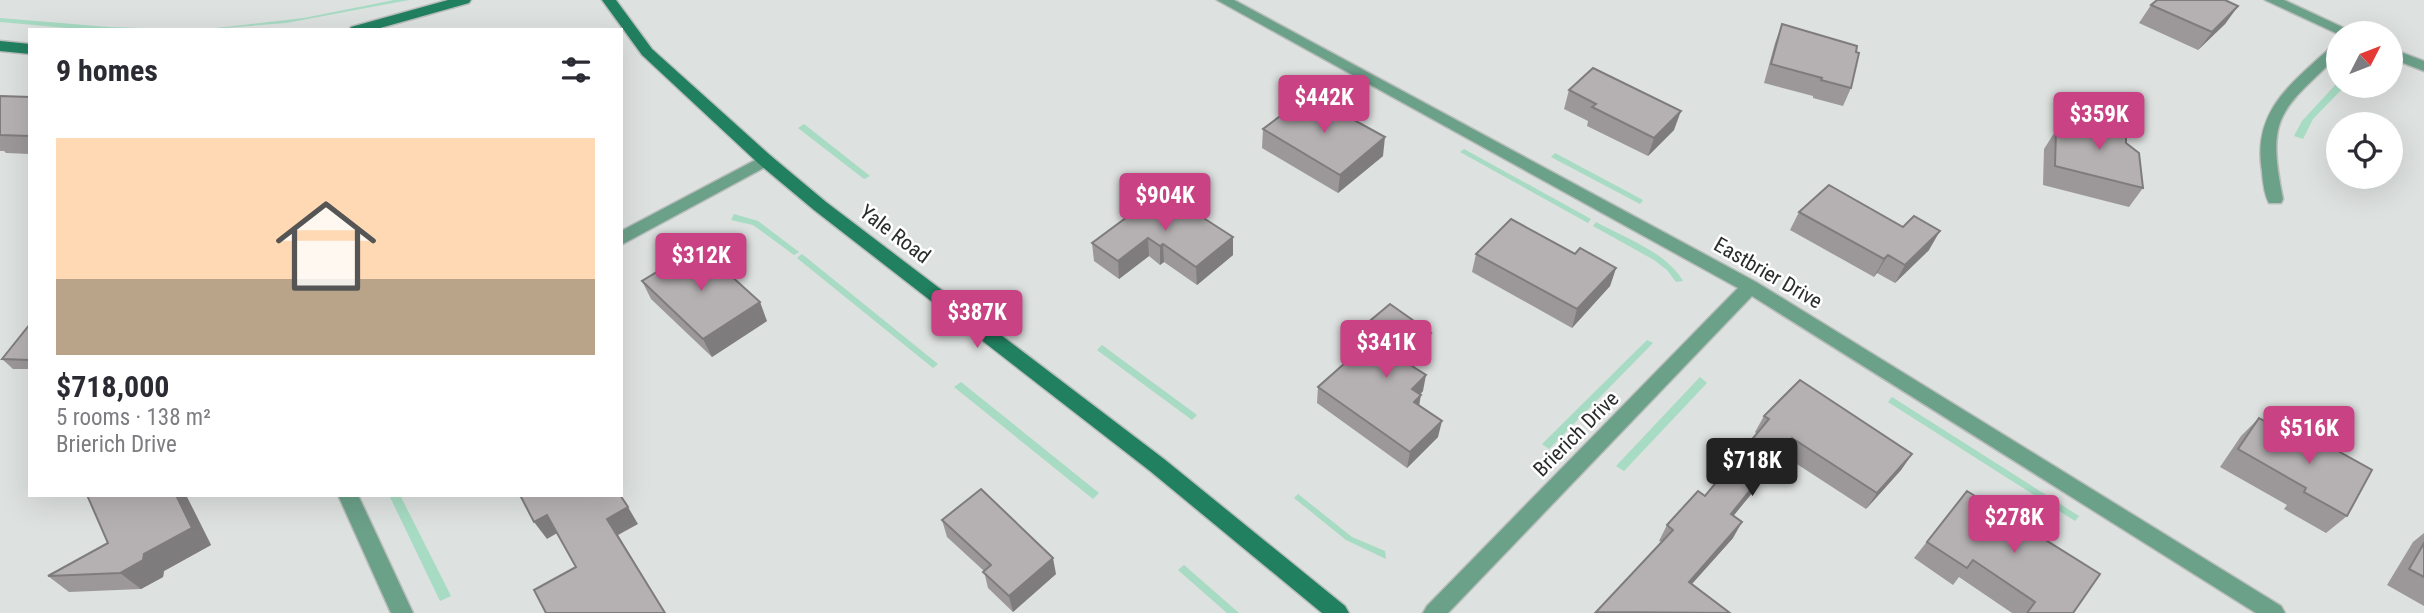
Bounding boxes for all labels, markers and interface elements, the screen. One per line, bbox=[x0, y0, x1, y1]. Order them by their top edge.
north arrow bbox=[2326, 21, 2403, 98]
map controls bbox=[2326, 21, 2403, 189]
icon: filters bbox=[557, 51, 595, 89]
text: 9 homes bbox=[56, 53, 158, 88]
pin: $442K bbox=[1275, 76, 1373, 135]
text: $442K bbox=[1294, 84, 1354, 111]
pin: $359K bbox=[2050, 92, 2148, 152]
text: $359K bbox=[2069, 101, 2129, 128]
button: locate bbox=[2326, 112, 2403, 189]
pin: $904K bbox=[1116, 174, 1214, 233]
text: $904K bbox=[1135, 182, 1195, 209]
icon: home bbox=[263, 183, 389, 309]
street label: Yale Road bbox=[855, 200, 935, 268]
street label: Eastbrier Drive bbox=[1710, 232, 1826, 314]
pin: $312K bbox=[652, 233, 750, 293]
text: $312K bbox=[671, 242, 731, 269]
pin: $387K bbox=[928, 290, 1026, 350]
text: $387K bbox=[947, 299, 1007, 326]
pin: $341K bbox=[1337, 320, 1435, 380]
text: $341K bbox=[1356, 329, 1416, 356]
text: $718,000 bbox=[56, 369, 169, 404]
street label: Brierich Drive bbox=[1529, 386, 1624, 481]
text: 5 rooms · 138 m² bbox=[56, 404, 211, 431]
pin: $516K bbox=[2260, 406, 2358, 466]
text: $516K bbox=[2279, 415, 2339, 442]
text: Brierich Drive bbox=[56, 431, 177, 458]
pin: $718K bbox=[1703, 438, 1801, 498]
text: $718K bbox=[1722, 447, 1782, 474]
pin: $278K bbox=[1965, 496, 2063, 555]
text: $278K bbox=[1984, 504, 2044, 531]

